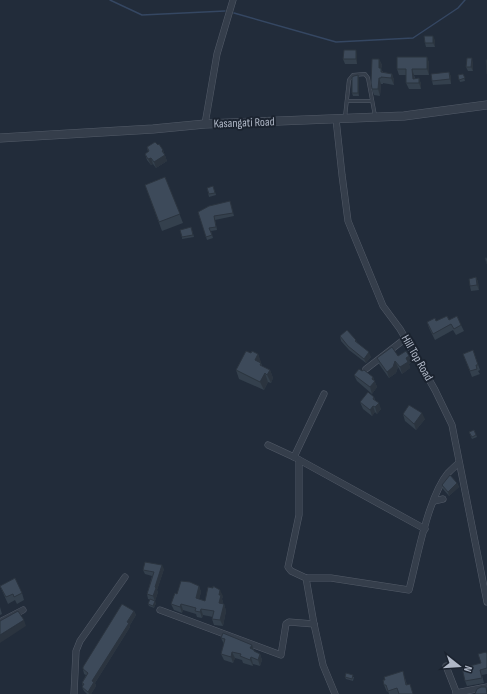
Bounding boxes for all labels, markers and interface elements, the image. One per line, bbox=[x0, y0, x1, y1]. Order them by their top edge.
street label: Kasangati Road bbox=[213, 114, 275, 132]
street label: Hill Top Road bbox=[398, 332, 436, 384]
north arrow bbox=[439, 646, 479, 686]
text: N bbox=[461, 664, 475, 674]

